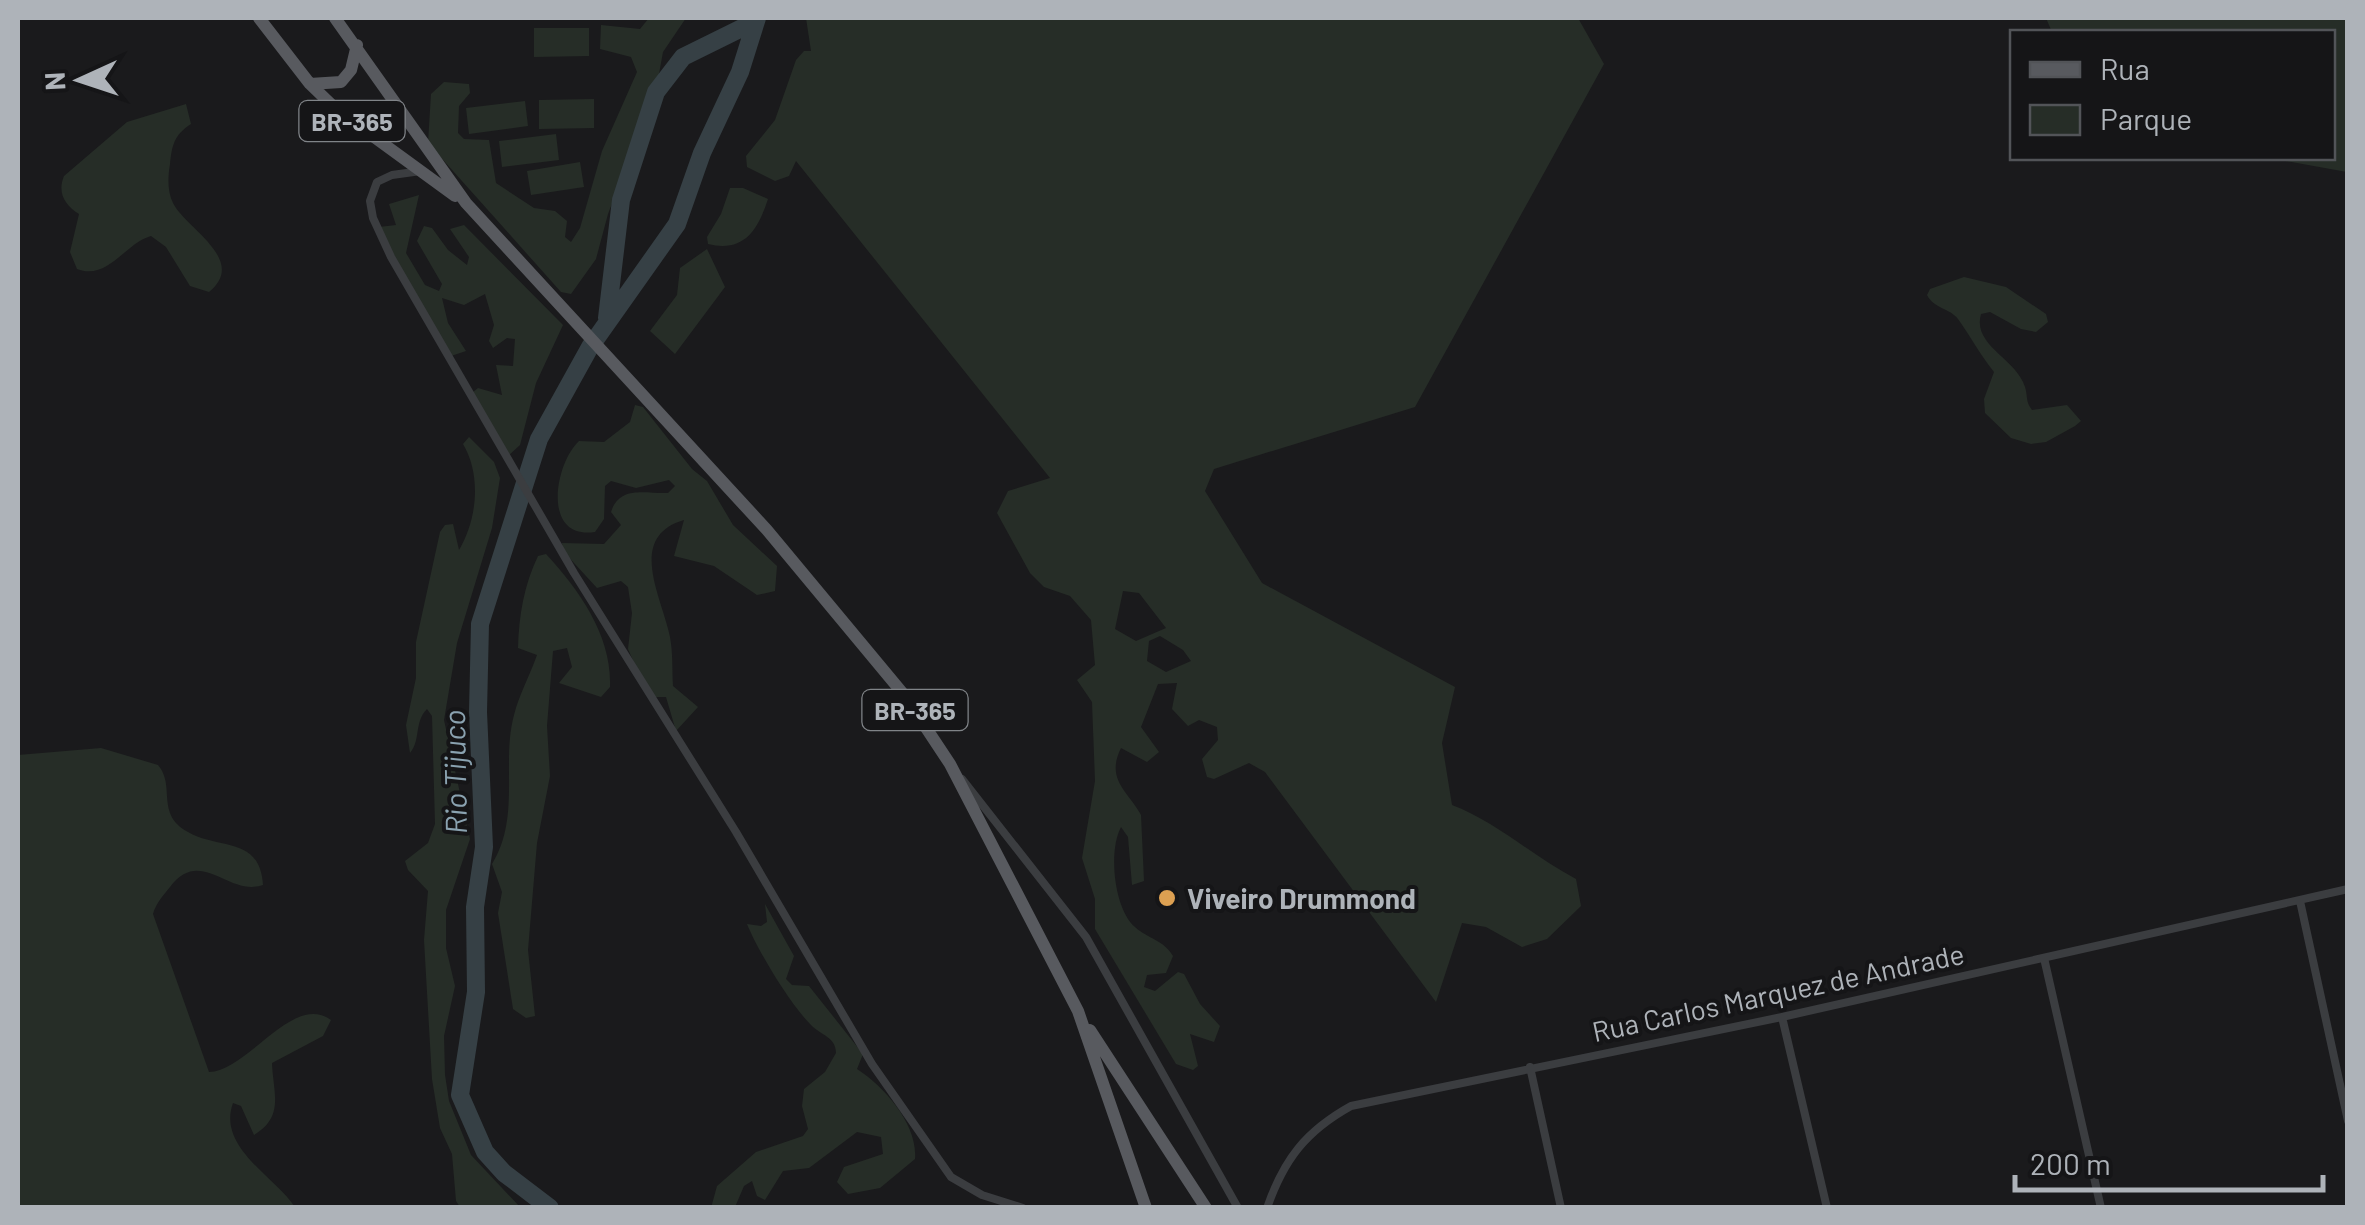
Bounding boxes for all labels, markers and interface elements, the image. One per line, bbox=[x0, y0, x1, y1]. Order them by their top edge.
north arrow bbox=[30, 30, 130, 130]
legend bbox=[2010, 30, 2335, 160]
text: Rua bbox=[2100, 50, 2150, 86]
text: N bbox=[37, 71, 71, 92]
text: Parque bbox=[2100, 100, 2192, 136]
road number: BR-365 bbox=[300, 101, 404, 141]
road number: BR-365 bbox=[862, 690, 968, 730]
water label: Rio Tijuco bbox=[435, 709, 473, 835]
place label: Viveiro Drummond bbox=[1187, 881, 1416, 915]
marker: Viveiro Drummond bbox=[1156, 887, 1178, 909]
street label: Rua Carlos Marquez de Andrade bbox=[1589, 936, 1967, 1048]
scale bar bbox=[2015, 1130, 2322, 1192]
text: 200 m bbox=[2030, 1145, 2111, 1181]

